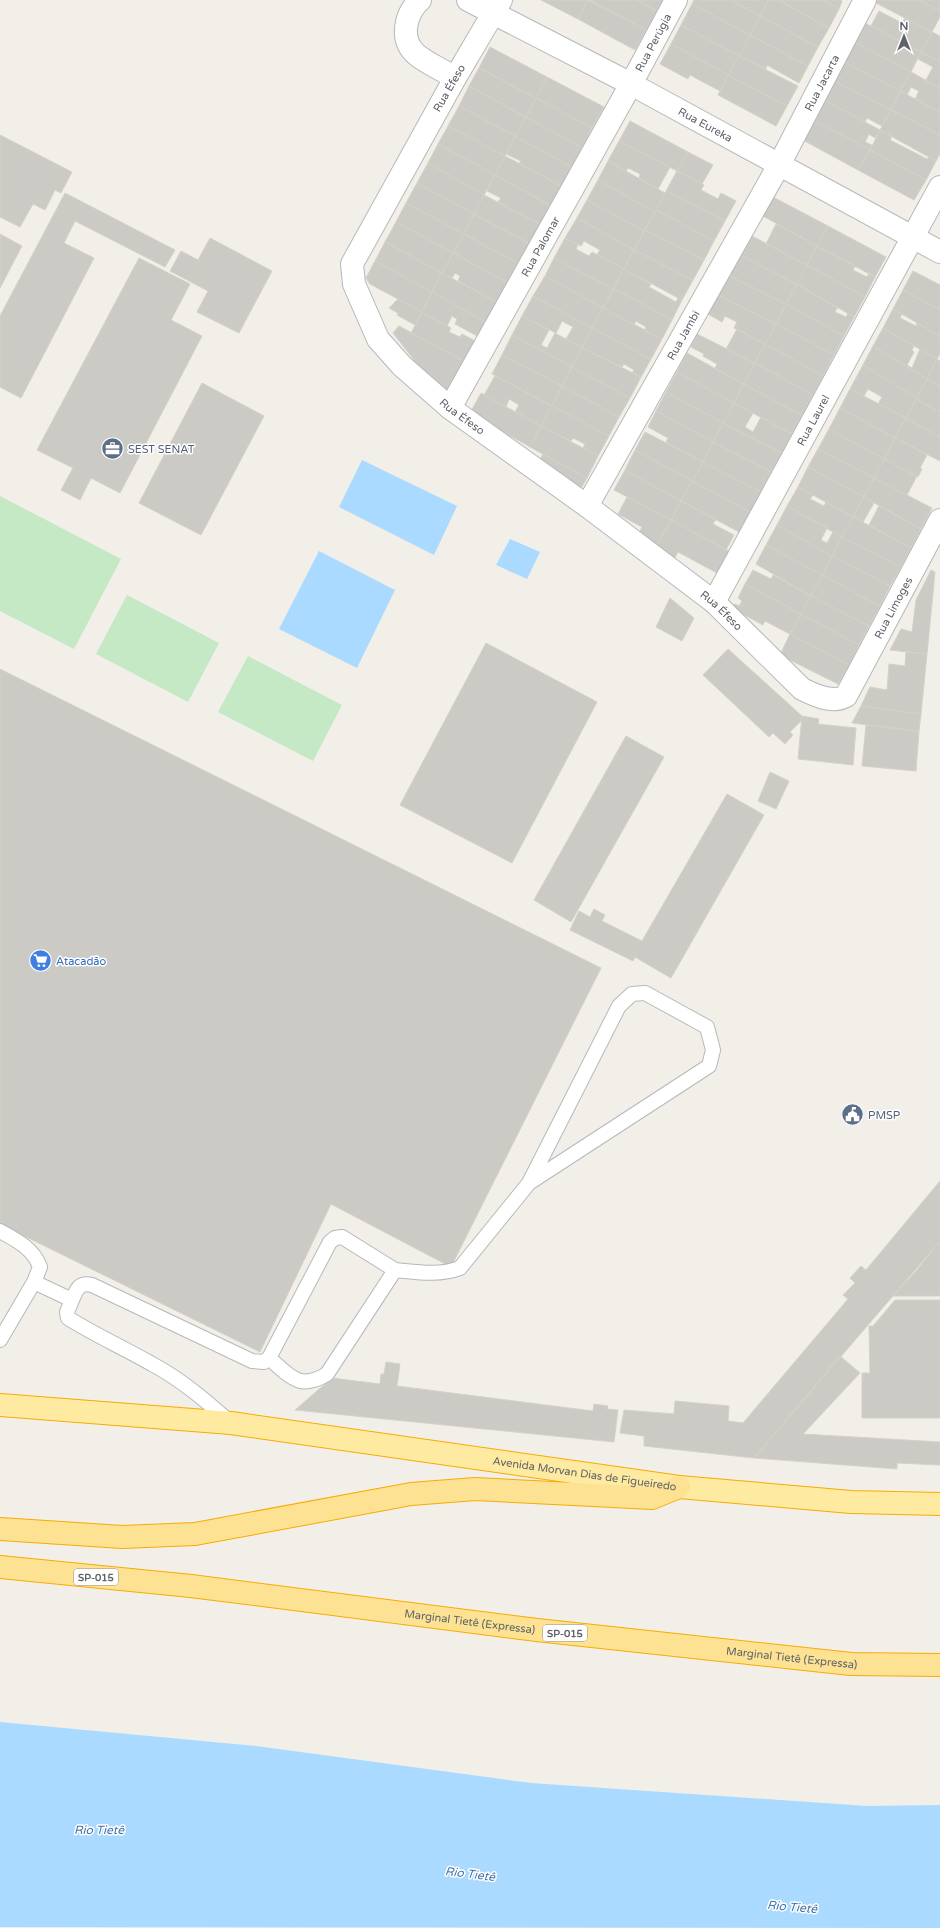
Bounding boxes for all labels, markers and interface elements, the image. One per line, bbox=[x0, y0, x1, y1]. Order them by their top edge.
street label: Rua Perúgia bbox=[633, 12, 674, 74]
north arrow bbox=[884, 16, 924, 56]
text: N bbox=[900, 20, 908, 33]
street label: Rua Jacarta bbox=[802, 53, 842, 113]
street label: Rua Éfeso bbox=[430, 61, 468, 114]
street label: Rua Eureka bbox=[676, 105, 734, 145]
street label: Rua Palomar bbox=[519, 214, 563, 279]
street label: Rua Jambi bbox=[665, 308, 703, 362]
street label: Rua Laurel bbox=[794, 393, 833, 448]
street label: Rua Éfeso bbox=[437, 396, 487, 438]
office icon: SEST SENAT bbox=[100, 436, 126, 462]
place label: SEST SENAT bbox=[128, 443, 195, 456]
street label: Rua Limoges bbox=[872, 575, 915, 641]
street label: Rua Éfeso bbox=[698, 588, 745, 634]
supermarket icon: Atacadão bbox=[27, 948, 53, 974]
place label: Atacadão bbox=[56, 955, 107, 968]
public building icon: PMSP bbox=[839, 1102, 865, 1128]
place label: PMSP bbox=[868, 1109, 900, 1122]
street label: Avenida Morvan Dias de Figueiredo bbox=[492, 1454, 678, 1494]
road number: SP-015 bbox=[74, 1569, 118, 1585]
street label: Marginal Tietê (Expressa) bbox=[404, 1607, 536, 1637]
road number: SP-015 bbox=[543, 1625, 587, 1641]
street label: Marginal Tietê (Expressa) bbox=[726, 1645, 857, 1671]
water label: Rio Tietê bbox=[74, 1823, 125, 1837]
water label: Rio Tietê bbox=[444, 1864, 497, 1884]
water label: Rio Tietê bbox=[766, 1898, 819, 1916]

